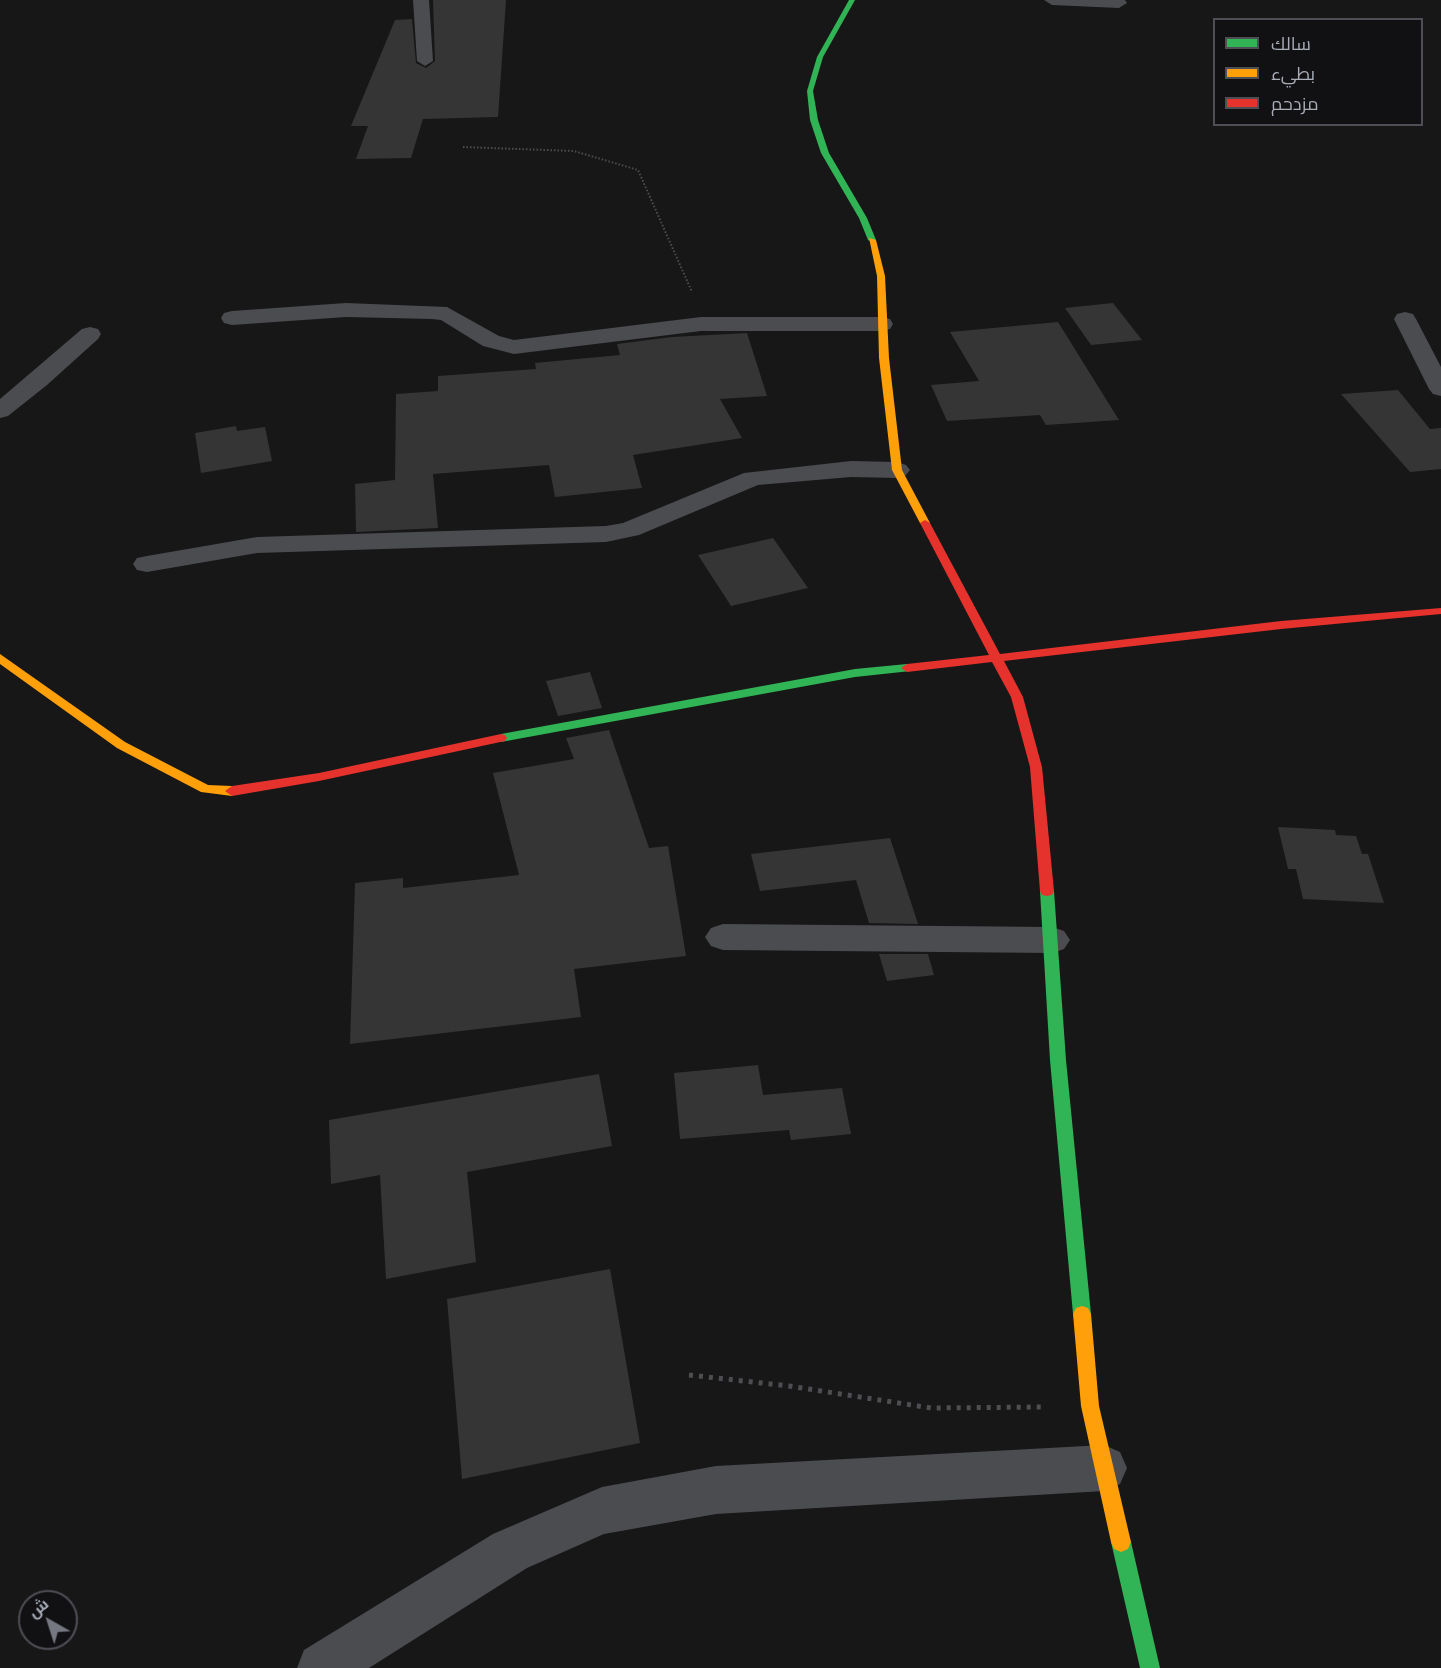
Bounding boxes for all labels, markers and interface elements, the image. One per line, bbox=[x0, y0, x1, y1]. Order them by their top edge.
legend bbox=[1213, 18, 1423, 126]
text: سالك bbox=[1271, 30, 1311, 57]
text: بطيء bbox=[1271, 60, 1315, 87]
text: مزدحم bbox=[1271, 90, 1319, 117]
north arrow bbox=[18, 1590, 78, 1650]
text: ش bbox=[22, 1592, 53, 1623]

